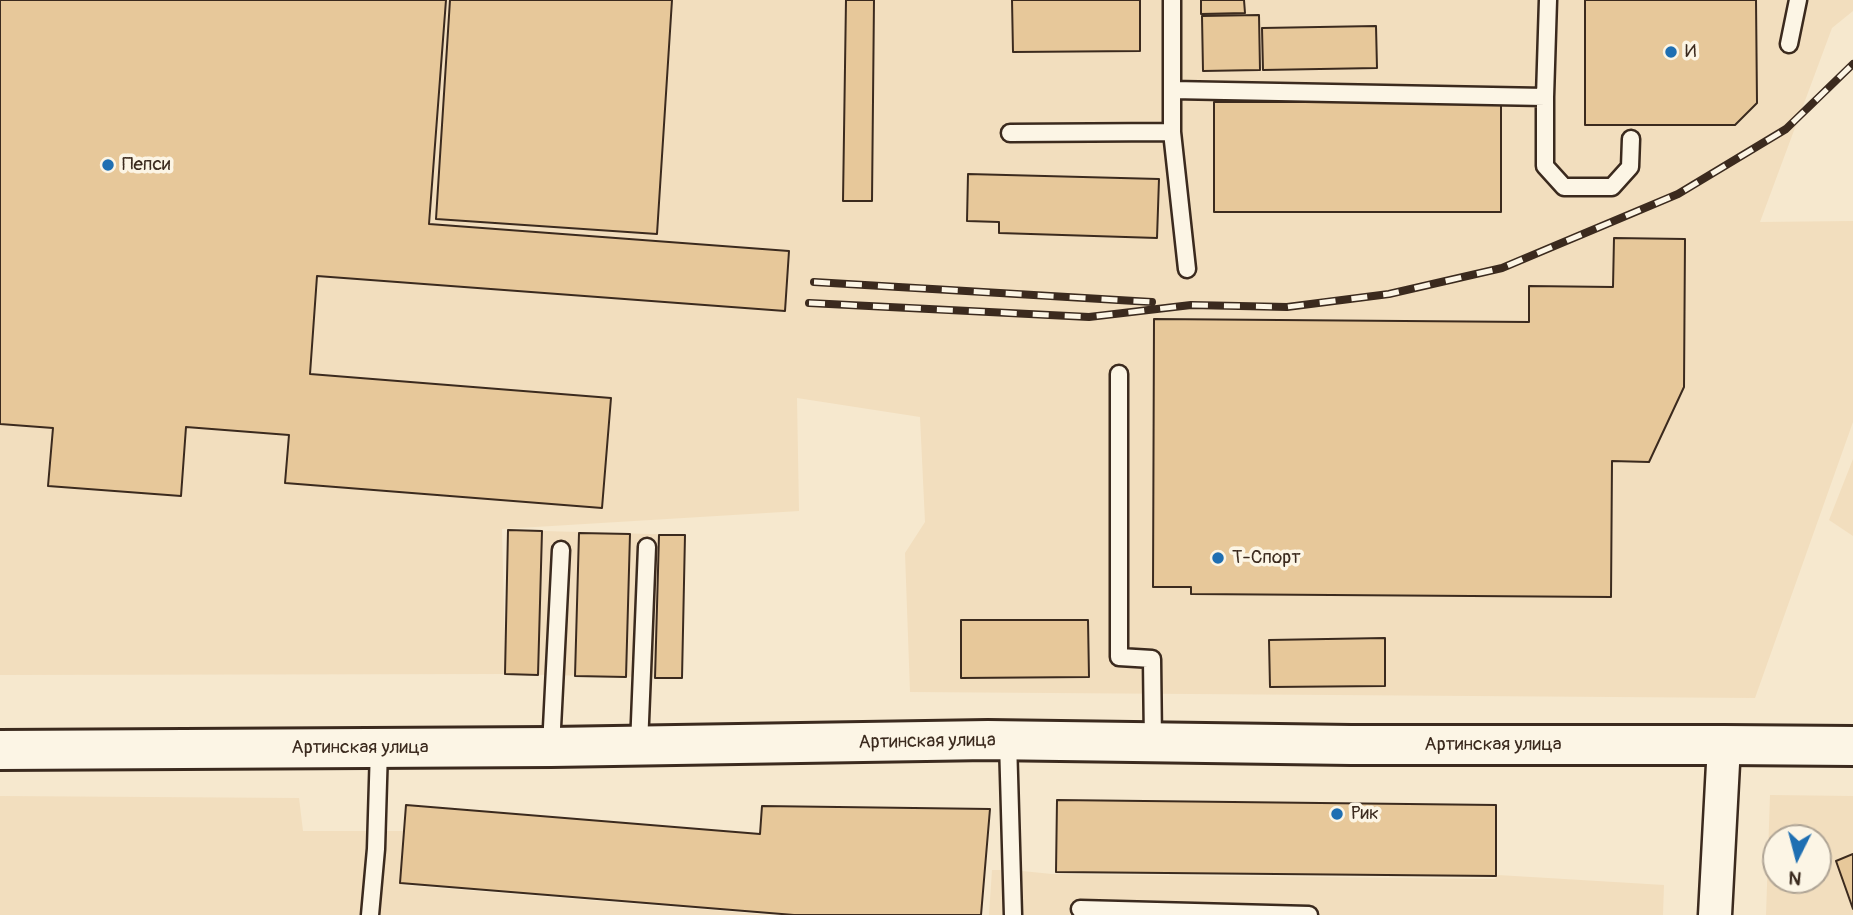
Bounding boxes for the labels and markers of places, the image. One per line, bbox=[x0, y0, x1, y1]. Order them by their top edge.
place label: И bbox=[1685, 41, 1696, 63]
marker: И bbox=[1663, 44, 1679, 60]
place label: Пепси bbox=[122, 154, 171, 176]
marker: Пепси bbox=[100, 157, 116, 173]
place label: Т-Спорт bbox=[1232, 547, 1301, 569]
marker: Т-Спорт bbox=[1210, 550, 1226, 566]
place label: Рик bbox=[1351, 803, 1379, 825]
marker: Рик bbox=[1329, 806, 1345, 822]

